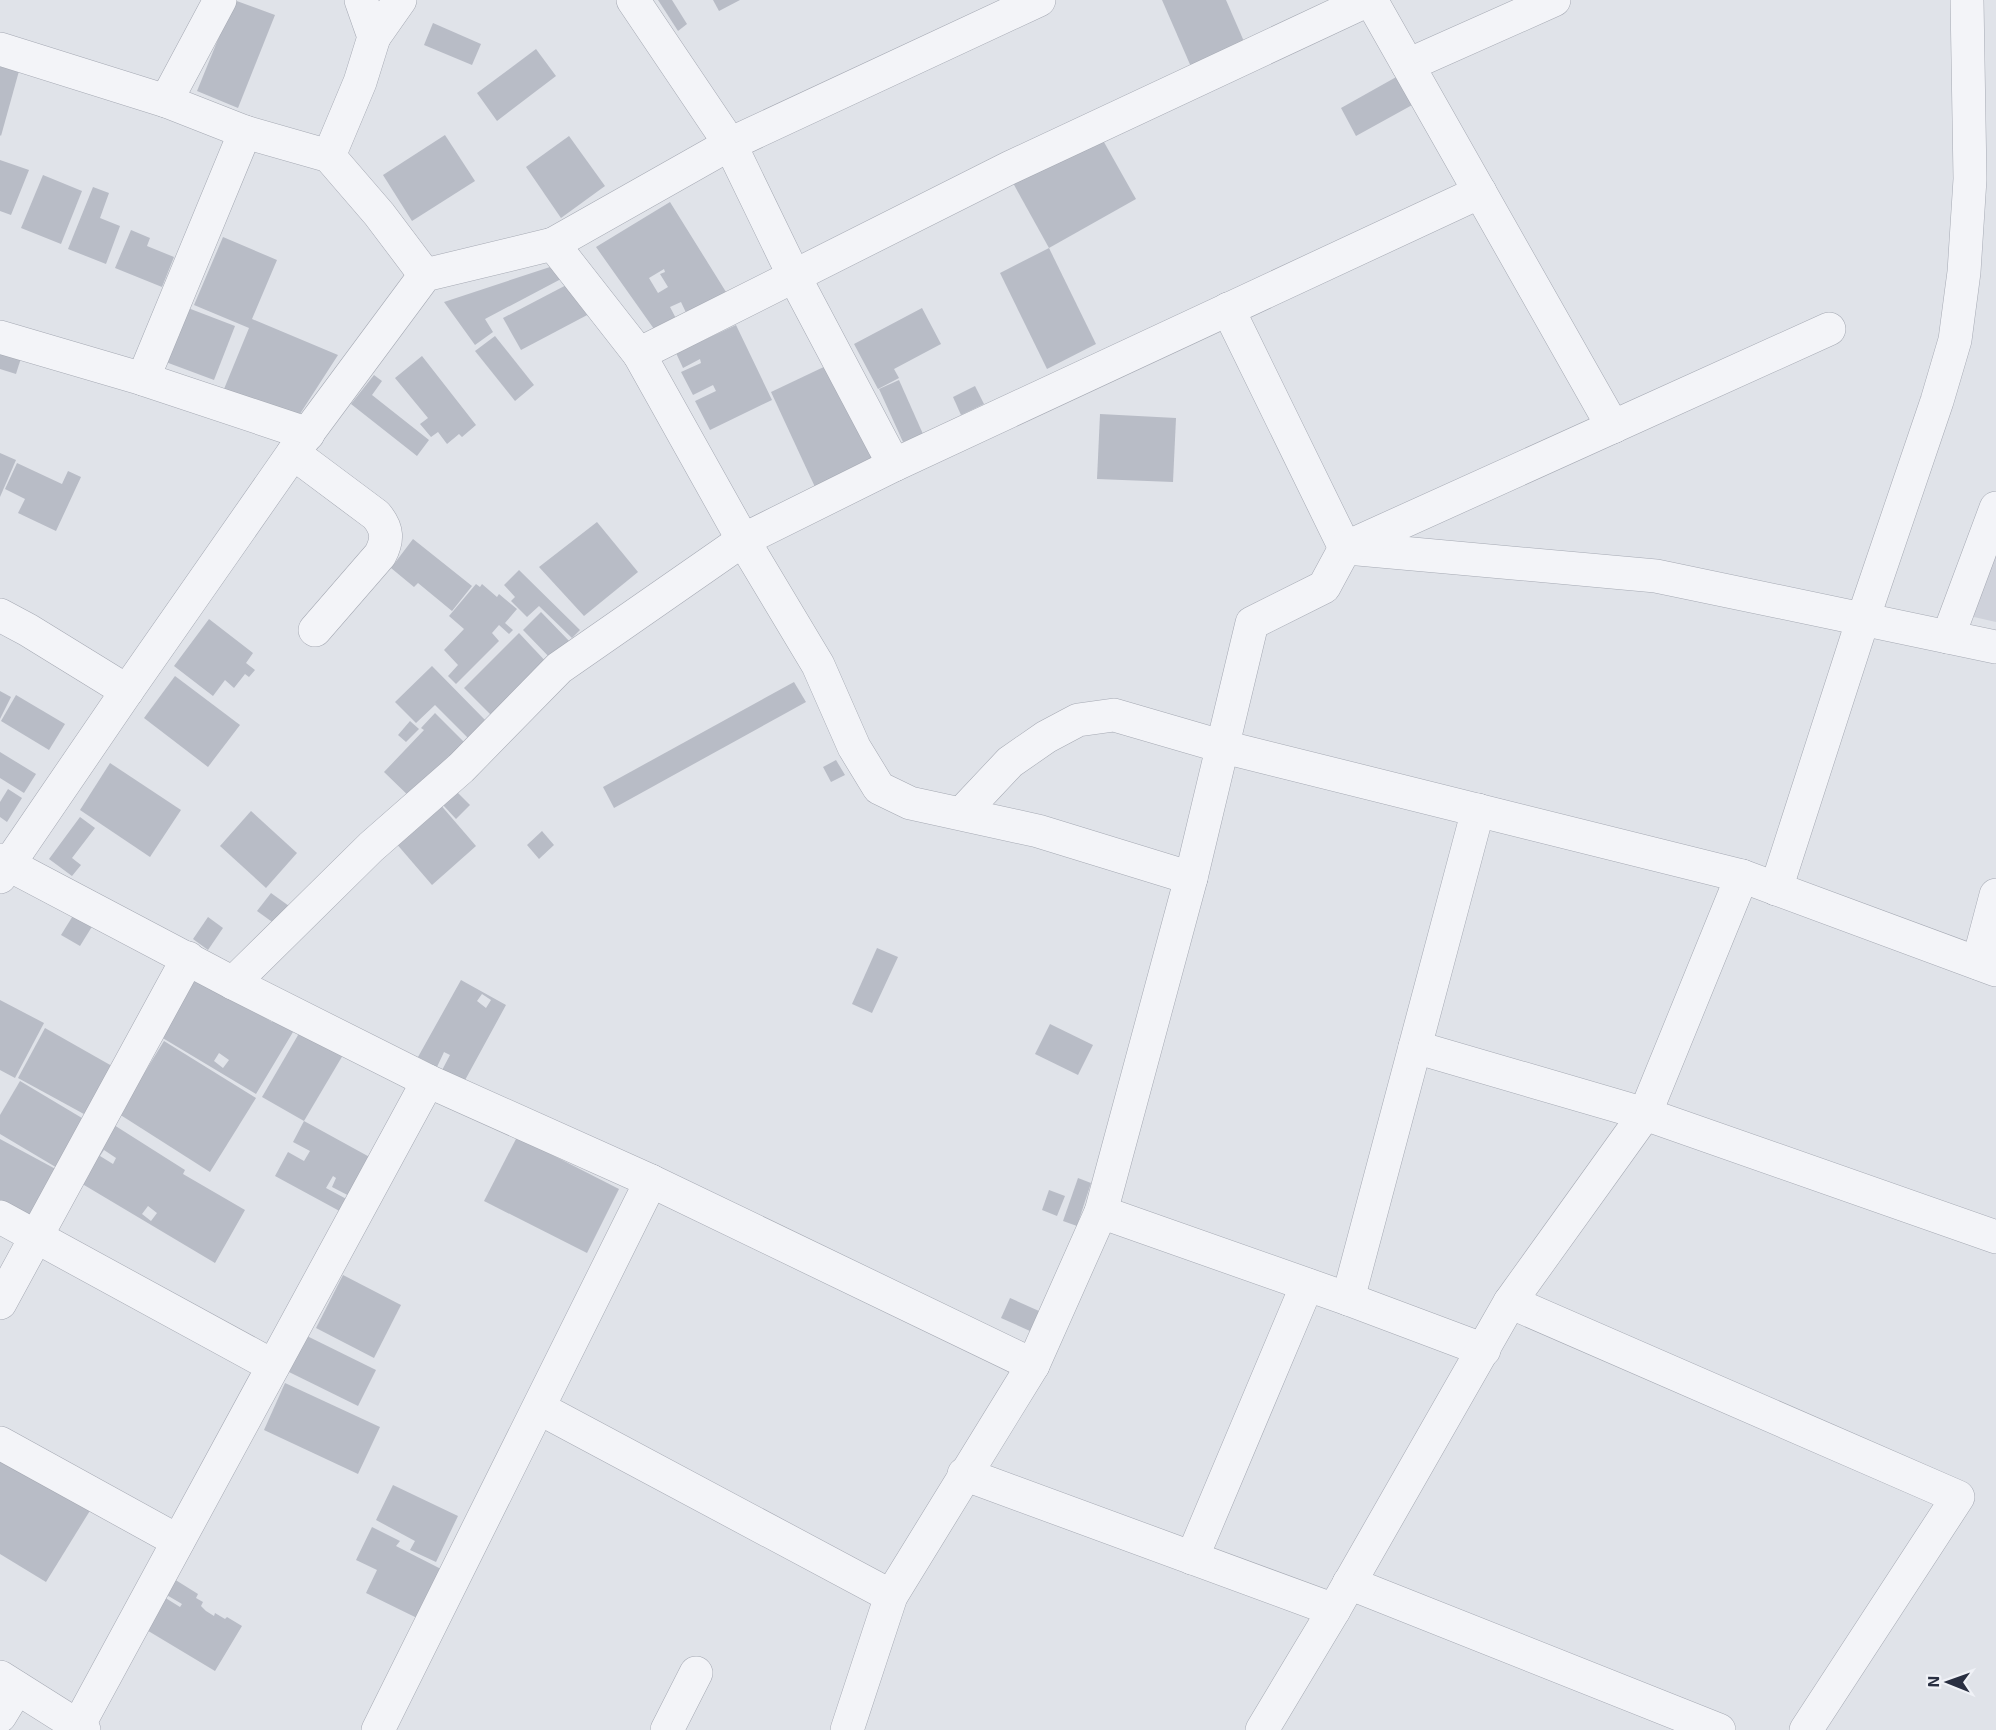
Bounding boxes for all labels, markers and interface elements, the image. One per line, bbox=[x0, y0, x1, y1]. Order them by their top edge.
north arrow bbox=[1918, 1652, 1978, 1712]
text: N bbox=[1923, 1676, 1942, 1688]

